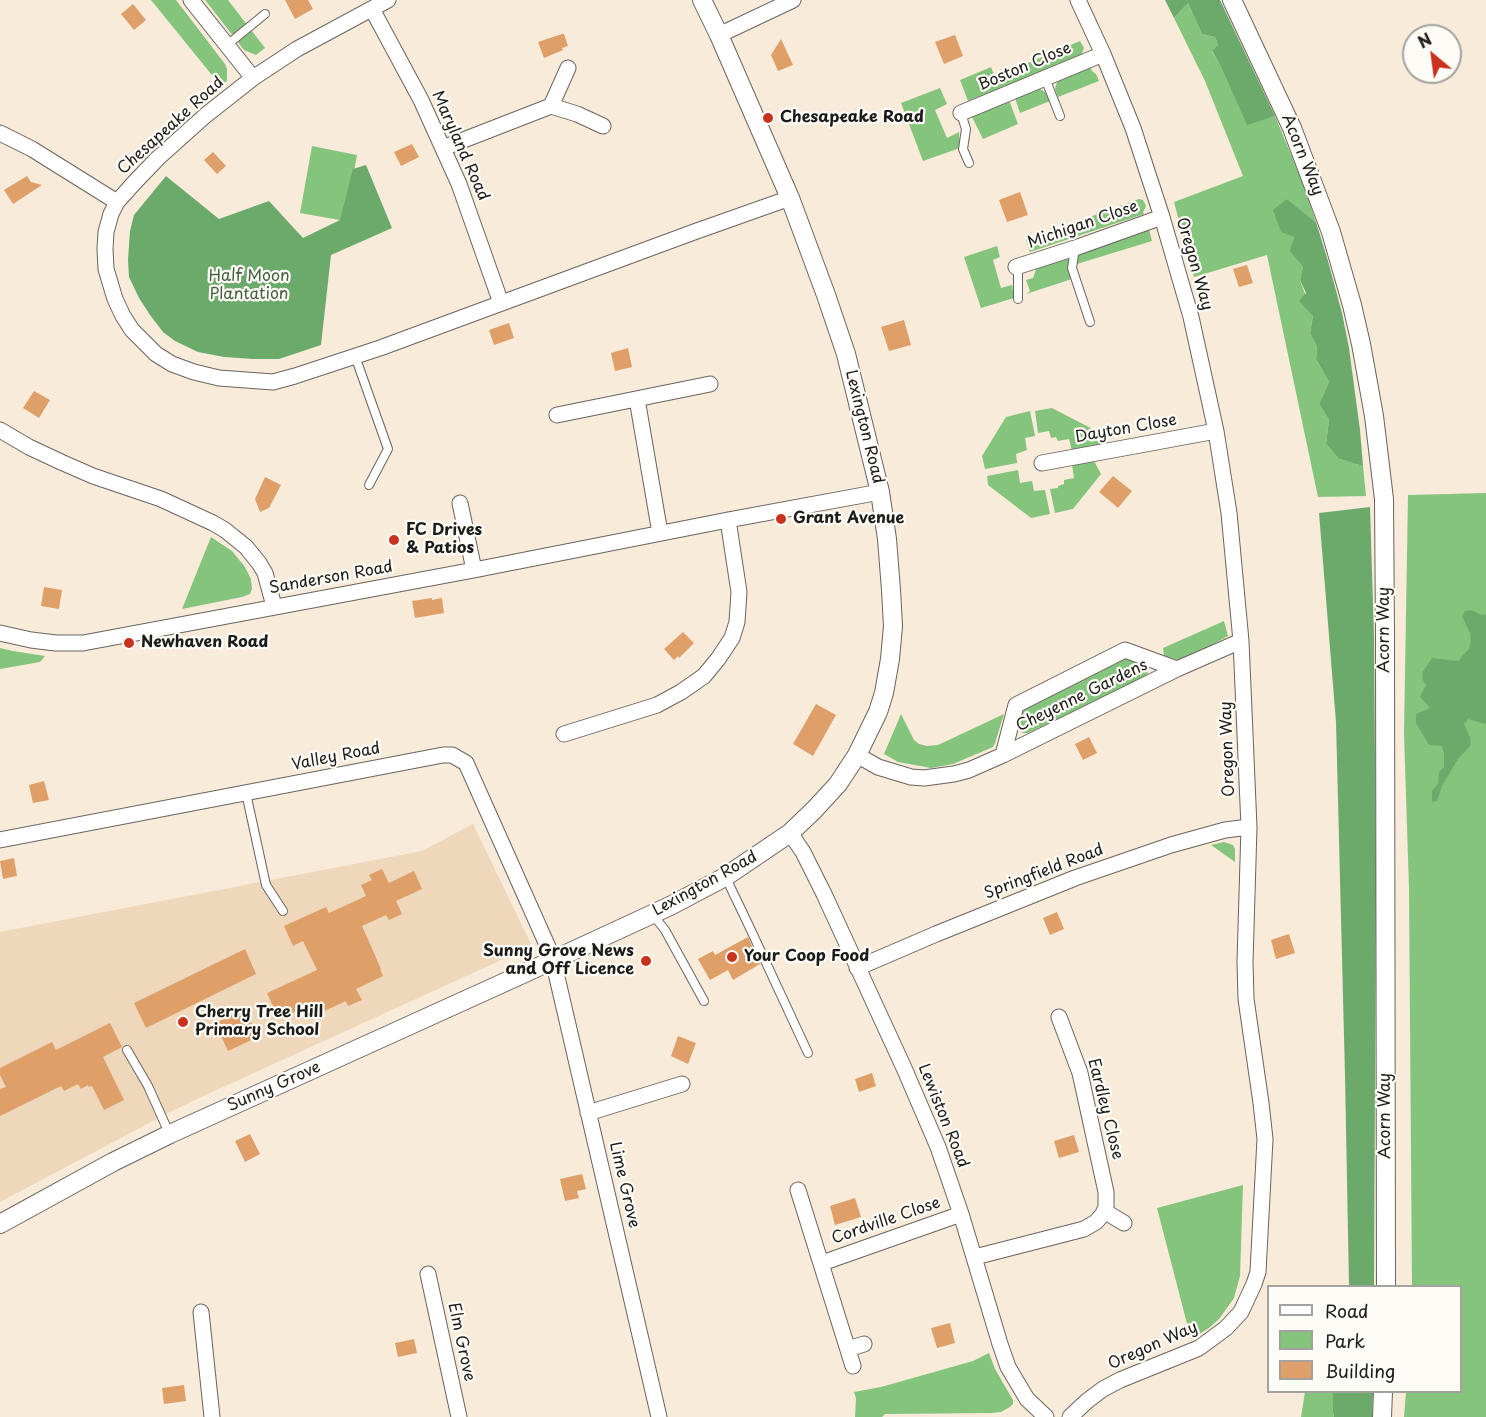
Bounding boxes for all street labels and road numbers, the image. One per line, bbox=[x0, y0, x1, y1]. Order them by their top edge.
street label: Boston Close bbox=[976, 39, 1074, 95]
street label: Chesapeake Road bbox=[114, 73, 228, 179]
street label: Maryland Road bbox=[427, 88, 493, 204]
street label: Acorn Way bbox=[1277, 111, 1327, 199]
street label: Michigan Close bbox=[1025, 197, 1141, 253]
street label: Oregon Way bbox=[1172, 215, 1216, 313]
street label: Lexington Road bbox=[841, 368, 887, 486]
street label: Dayton Close bbox=[1074, 411, 1178, 447]
street label: Sanderson Road bbox=[268, 558, 394, 598]
street label: Acorn Way bbox=[1375, 587, 1395, 673]
street label: Cheyenne Gardens bbox=[1013, 656, 1151, 736]
street label: Oregon Way bbox=[1217, 701, 1239, 797]
street label: Valley Road bbox=[290, 739, 382, 775]
street label: Springfield Road bbox=[982, 840, 1106, 904]
street label: Lexington Road bbox=[649, 847, 761, 921]
street label: Eardley Close bbox=[1083, 1057, 1127, 1161]
street label: Sunny Grove bbox=[224, 1058, 324, 1116]
street label: Lewiston Road bbox=[913, 1061, 973, 1171]
street label: Acorn Way bbox=[1376, 1073, 1396, 1159]
street label: Lime Grove bbox=[605, 1140, 643, 1230]
street label: Cordville Close bbox=[829, 1193, 943, 1249]
street label: Elm Grove bbox=[443, 1301, 479, 1383]
street label: Oregon Way bbox=[1105, 1318, 1201, 1374]

